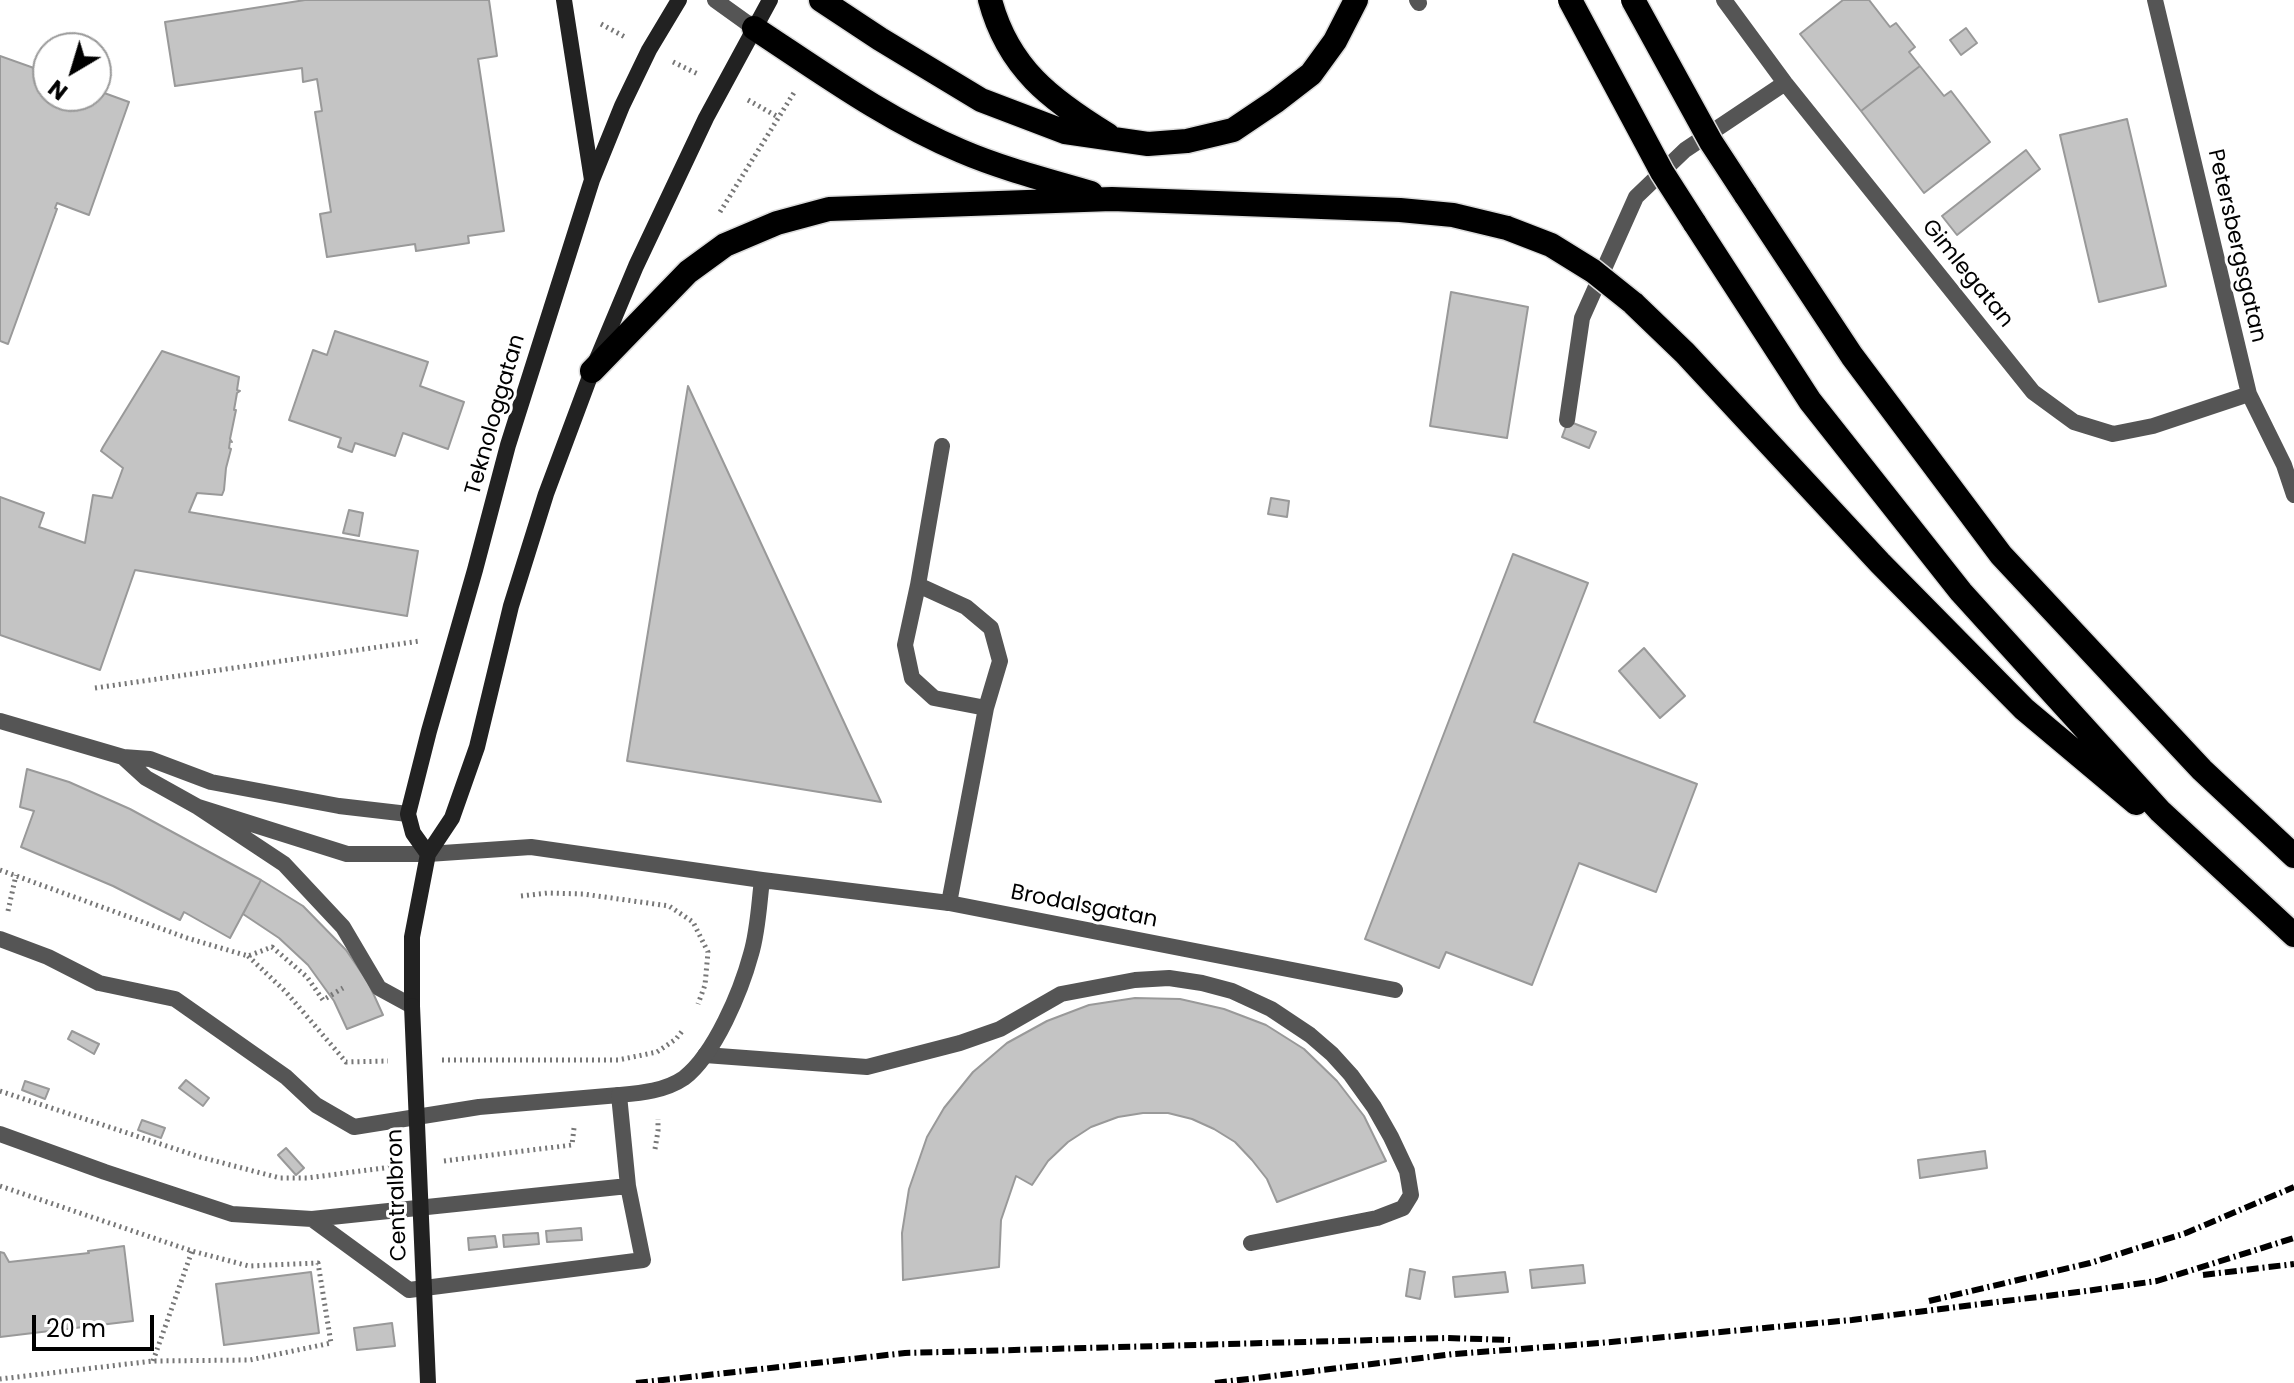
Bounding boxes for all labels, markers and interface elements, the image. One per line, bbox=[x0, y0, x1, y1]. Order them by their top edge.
north arrow bbox=[32, 32, 112, 112]
text: N bbox=[42, 72, 74, 107]
street label: Petersbergsgatan bbox=[2201, 147, 2271, 345]
street label: Gimlegatan bbox=[1916, 215, 2018, 333]
street label: Teknologgatan bbox=[460, 332, 532, 498]
street label: Brodalsgatan bbox=[1008, 880, 1160, 934]
street label: Centralbron bbox=[382, 1128, 414, 1262]
scale bar bbox=[36, 1299, 158, 1349]
text: 20 m bbox=[46, 1312, 106, 1345]

